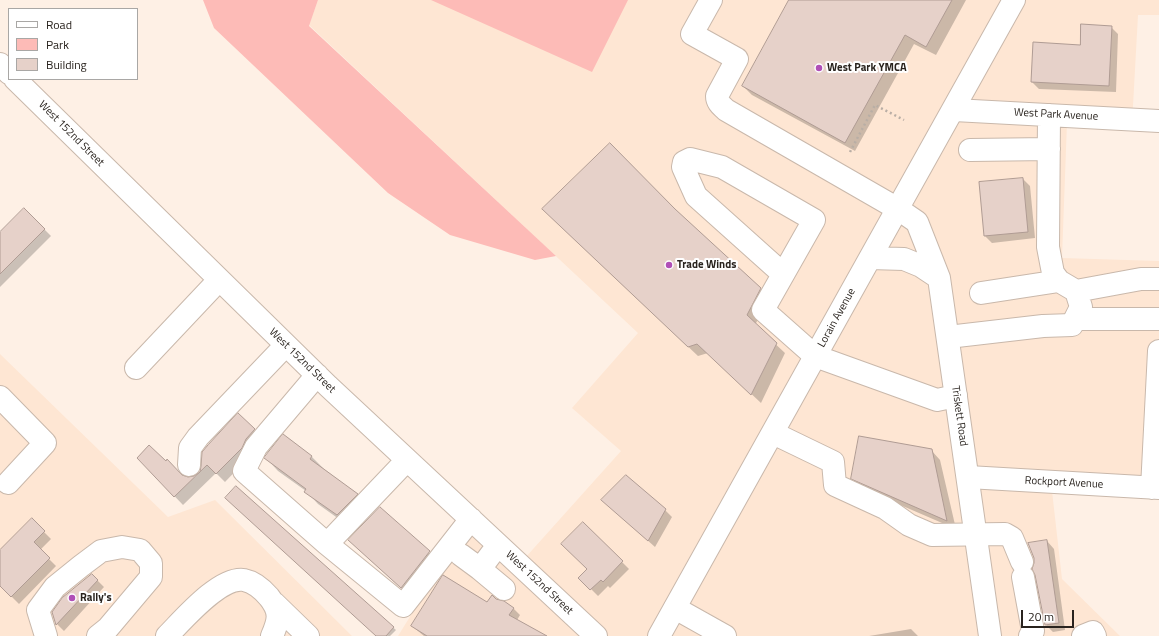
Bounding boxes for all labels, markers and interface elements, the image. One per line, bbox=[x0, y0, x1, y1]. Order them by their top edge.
legend bbox=[8, 8, 138, 80]
text: Road bbox=[46, 15, 72, 34]
text: Park bbox=[46, 35, 69, 54]
text: Building bbox=[46, 55, 87, 74]
place label: West Park YMCA bbox=[827, 61, 907, 75]
marker: West Park YMCA bbox=[814, 63, 824, 73]
street label: West 152nd Street bbox=[35, 98, 107, 170]
street label: West Park Avenue bbox=[1014, 106, 1098, 124]
place label: Trade Winds bbox=[677, 258, 736, 272]
marker: Trade Winds bbox=[664, 260, 674, 270]
street label: Lorain Avenue bbox=[815, 286, 859, 350]
street label: West 152nd Street bbox=[266, 326, 338, 396]
street label: Triskett Road bbox=[948, 385, 970, 447]
street label: Rockport Avenue bbox=[1024, 474, 1104, 492]
street label: West 152nd Street bbox=[503, 548, 575, 618]
place label: Rally's bbox=[80, 591, 112, 605]
marker: Rally's bbox=[67, 593, 77, 603]
scale bar bbox=[1023, 602, 1076, 628]
text: 20 m bbox=[1028, 607, 1054, 626]

